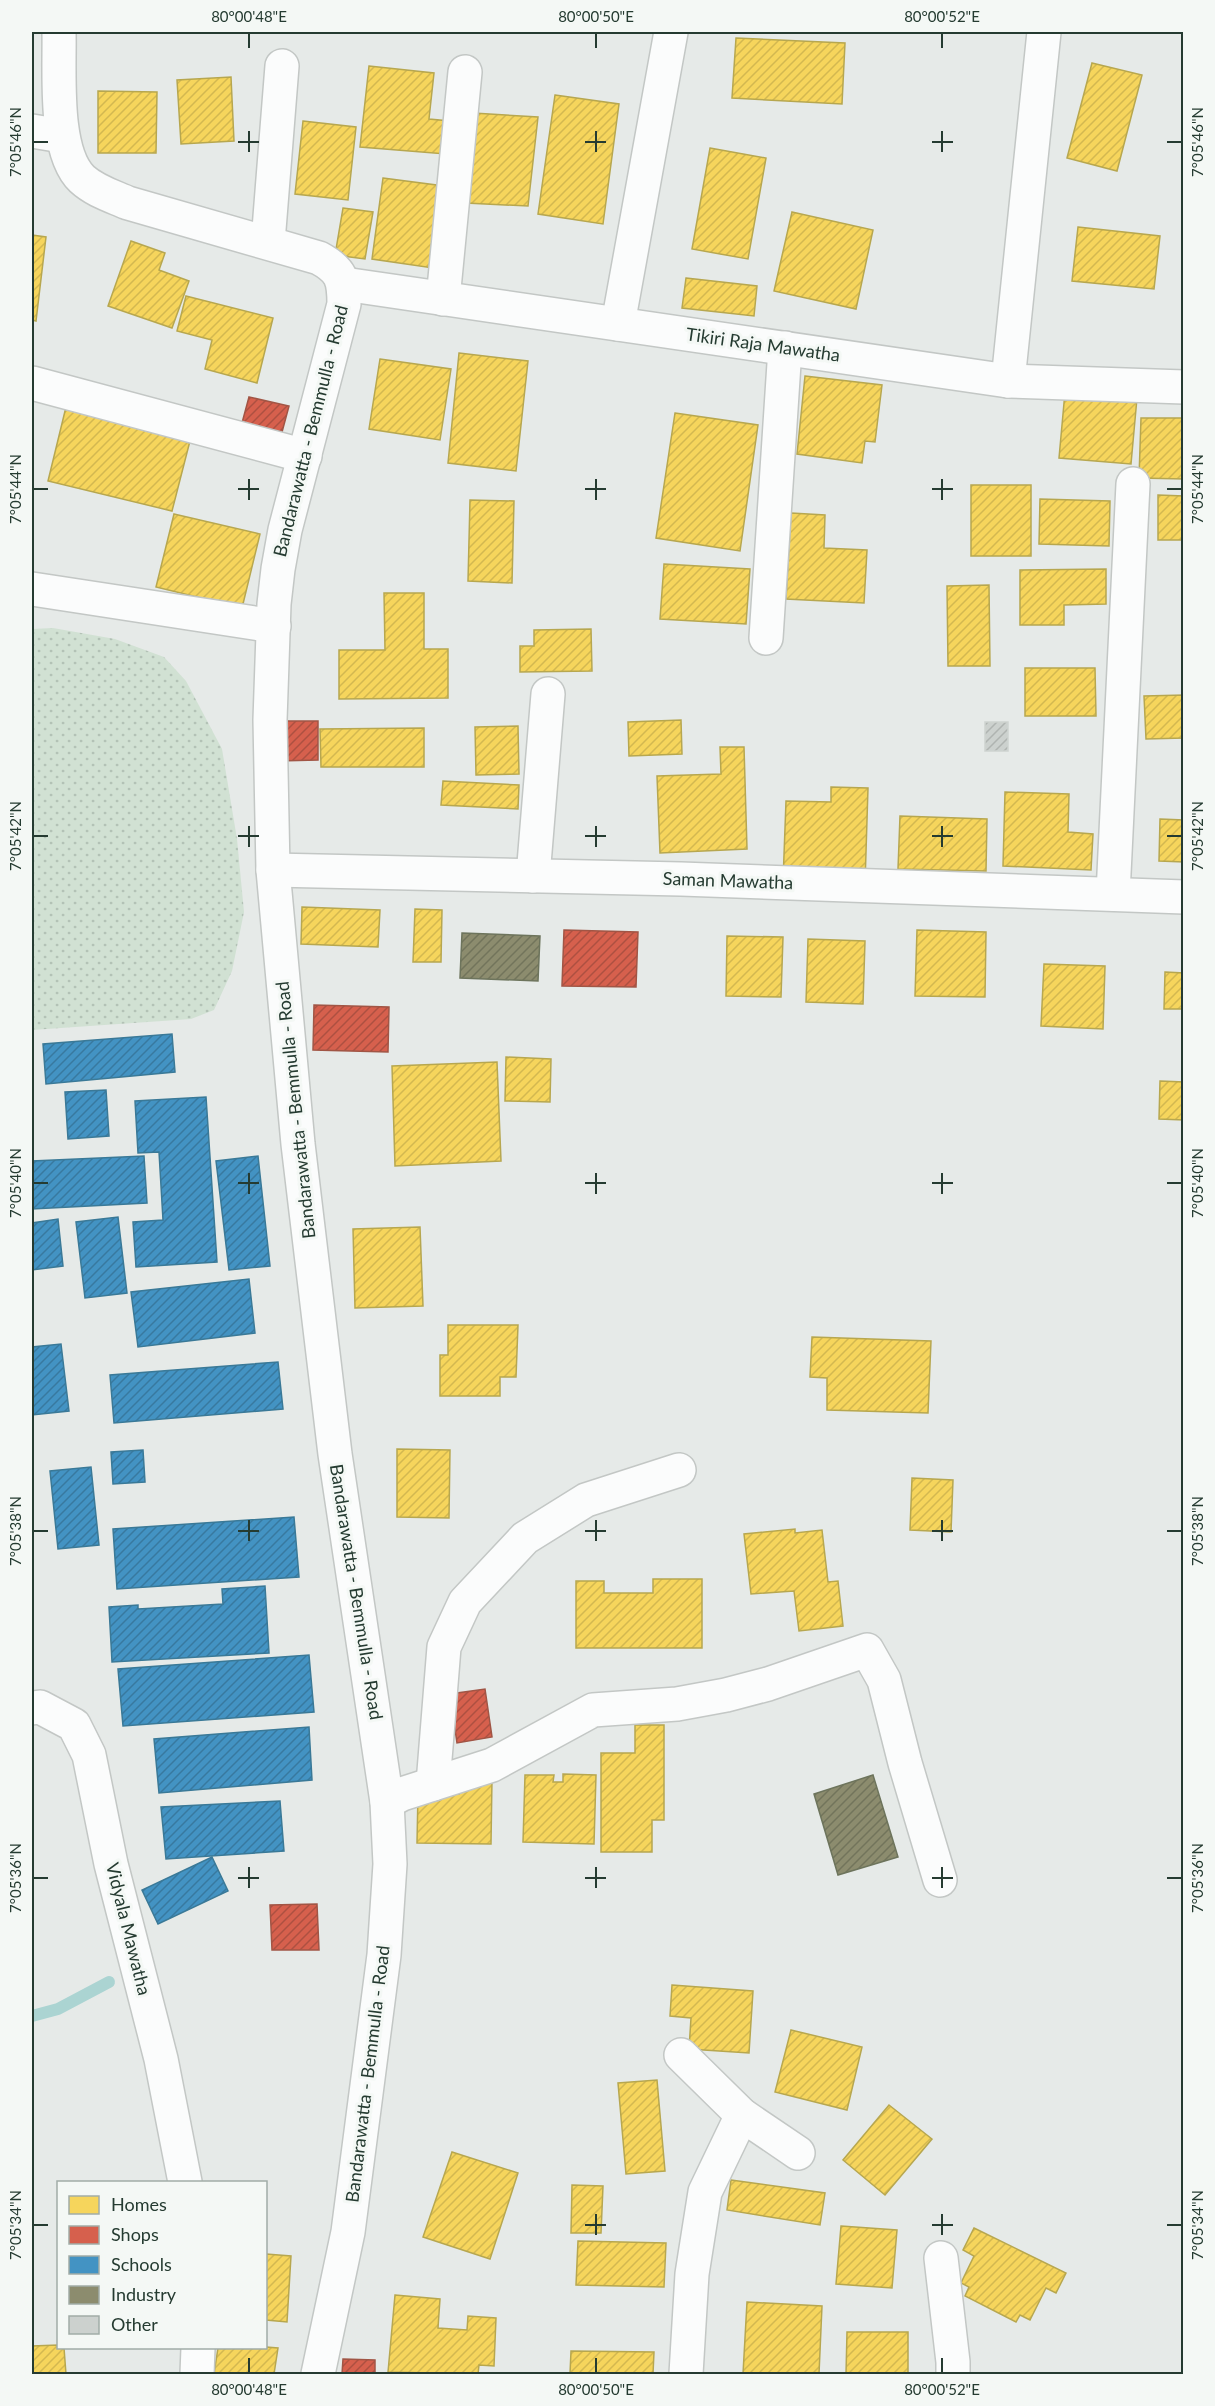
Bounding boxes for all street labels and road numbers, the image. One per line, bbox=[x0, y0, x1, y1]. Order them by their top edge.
street label: Bandarawatta - Bemmulla - Road bbox=[268, 303, 352, 559]
street label: Tikiri Raja Mawatha bbox=[685, 322, 842, 366]
street label: Saman Mawatha bbox=[662, 867, 794, 893]
street label: Bandarawatta - Bemmulla - Road bbox=[271, 980, 319, 1240]
street label: Bandarawatta - Bemmulla - Road bbox=[326, 1462, 388, 1721]
street label: Vidyala Mawatha bbox=[102, 1860, 156, 1997]
street label: Bandarawatta - Bemmulla - Road bbox=[340, 1944, 394, 2204]

